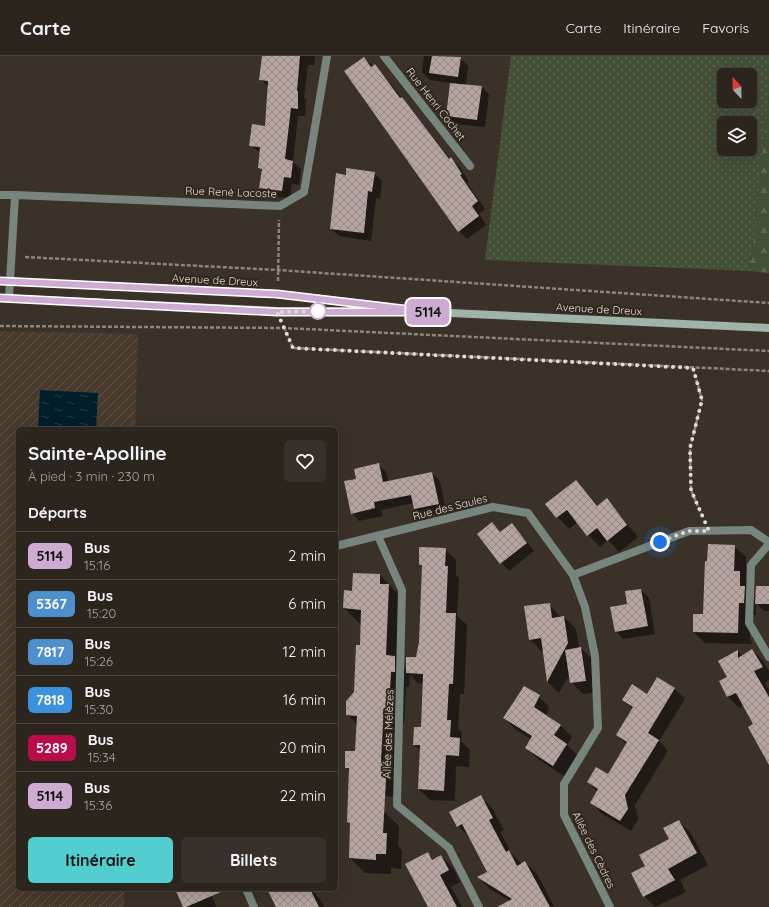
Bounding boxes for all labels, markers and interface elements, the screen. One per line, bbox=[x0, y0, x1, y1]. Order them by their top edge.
text: Carte bbox=[20, 16, 71, 40]
text: Carte bbox=[566, 19, 601, 37]
text: Itinéraire bbox=[623, 19, 680, 37]
text: Favoris bbox=[702, 19, 749, 37]
street label: Rue Henri Cochet bbox=[403, 65, 469, 143]
north arrow bbox=[717, 68, 757, 108]
map controls bbox=[717, 68, 757, 156]
button: layers bbox=[717, 116, 757, 156]
street label: Rue René Lacoste bbox=[185, 183, 277, 201]
street label: Avenue de Dreux bbox=[172, 271, 258, 289]
line badge: 5114 bbox=[400, 299, 456, 325]
street label: Avenue de Dreux bbox=[556, 300, 642, 318]
unlabelled marker bbox=[309, 302, 327, 320]
text: 5114 bbox=[414, 303, 442, 321]
button: heart bbox=[284, 440, 326, 482]
text: Sainte-Apolline bbox=[28, 441, 167, 465]
text: À pied · 3 min · 230 m bbox=[28, 468, 155, 484]
street label: Rue des Saules bbox=[411, 491, 489, 523]
text: Départs bbox=[28, 503, 87, 522]
your location bbox=[650, 532, 670, 552]
text: Bus bbox=[84, 538, 110, 557]
text: 2 min bbox=[288, 546, 326, 565]
text: 5114 bbox=[36, 547, 64, 565]
text: 15:16 bbox=[84, 557, 110, 573]
text: Bus bbox=[87, 586, 113, 605]
text: 6 min bbox=[288, 594, 326, 613]
text: 5367 bbox=[36, 595, 67, 613]
text: 15:20 bbox=[87, 605, 116, 621]
text: Bus bbox=[85, 634, 110, 653]
text: 12 min bbox=[282, 642, 326, 661]
text: 7817 bbox=[36, 643, 65, 661]
text: 15:26 bbox=[85, 653, 113, 669]
text: Bus bbox=[84, 682, 110, 701]
street label: Allée des Mélèzes bbox=[379, 689, 397, 779]
text: 16 min bbox=[283, 690, 326, 709]
text: 7818 bbox=[36, 691, 64, 709]
text: 15:30 bbox=[84, 701, 113, 717]
text: Bus bbox=[88, 730, 114, 749]
text: 20 min bbox=[279, 738, 326, 757]
text: 5289 bbox=[36, 739, 68, 757]
text: 15:34 bbox=[88, 749, 116, 765]
text: Bus bbox=[84, 778, 110, 797]
text: 22 min bbox=[280, 786, 326, 805]
text: 5114 bbox=[36, 787, 64, 805]
text: 15:36 bbox=[84, 797, 112, 813]
street label: Allée des Cèdres bbox=[569, 809, 619, 891]
button: Itinéraire bbox=[28, 837, 173, 883]
button: Billets bbox=[181, 837, 326, 883]

